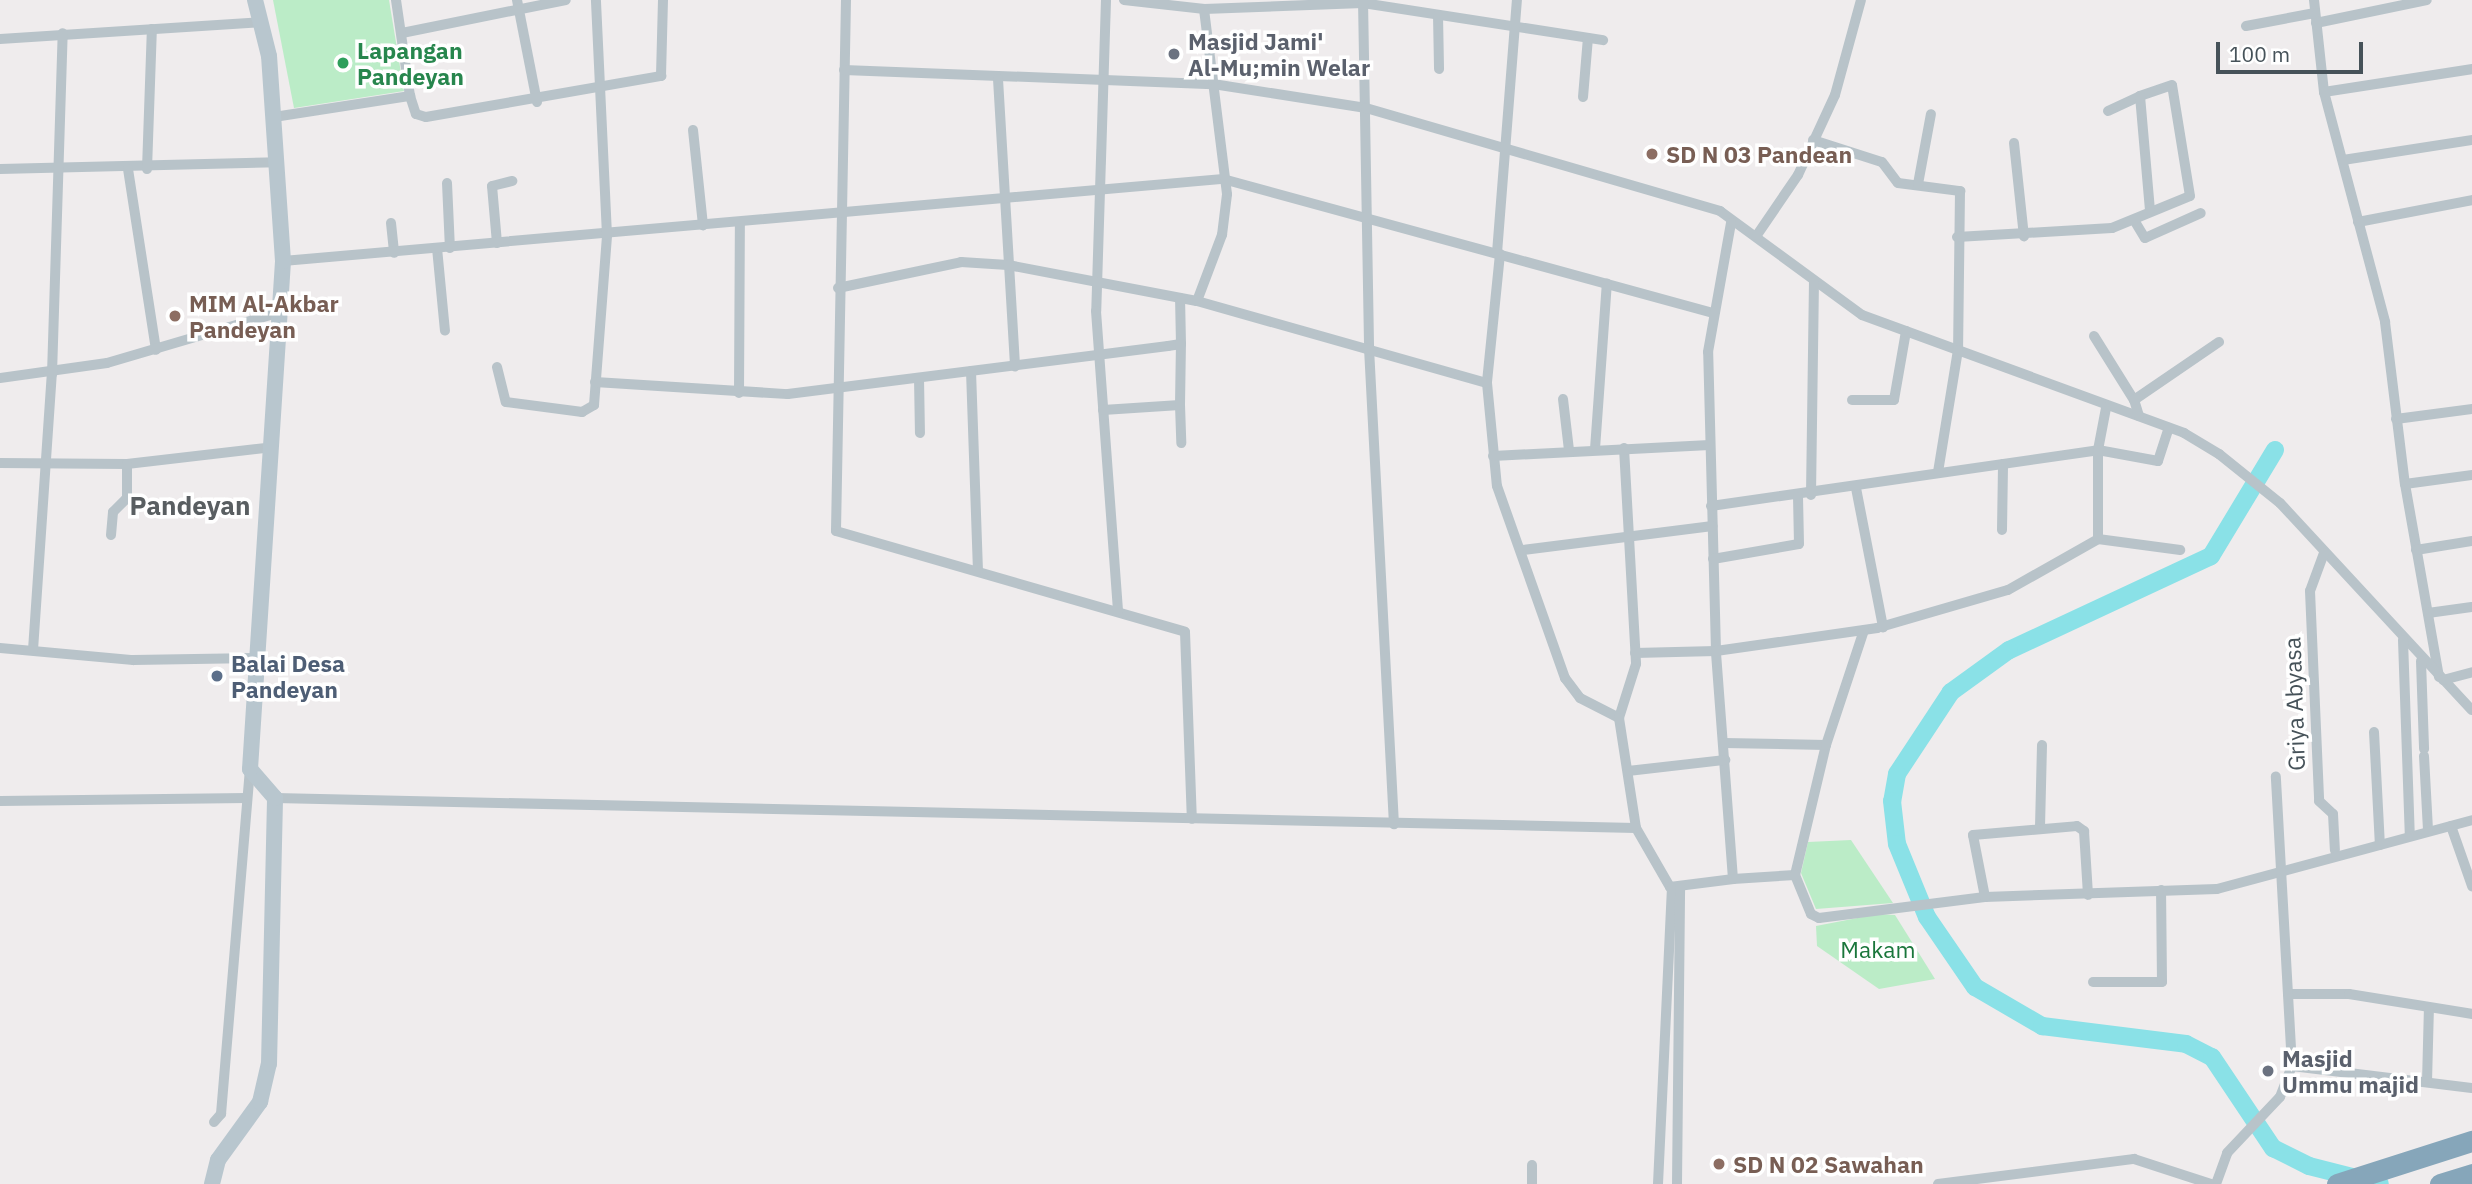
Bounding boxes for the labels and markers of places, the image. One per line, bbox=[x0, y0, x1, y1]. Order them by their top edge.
place label: Masjid Jami' Al-Mu;min Welar bbox=[1188, 27, 1370, 81]
place label: Lapangan Pandeyan bbox=[357, 36, 464, 90]
marker: Masjid Jami' Al-Mu;min Welar bbox=[1166, 46, 1182, 62]
marker: Lapangan Pandeyan bbox=[335, 55, 351, 71]
place label: SD N 03 Pandean bbox=[1666, 140, 1852, 168]
marker: SD N 03 Pandean bbox=[1644, 146, 1660, 162]
place label: MIM Al-Akbar Pandeyan bbox=[189, 289, 339, 343]
marker: MIM Al-Akbar Pandeyan bbox=[167, 308, 183, 324]
place label: Balai Desa Pandeyan bbox=[231, 649, 345, 703]
marker: Balai Desa Pandeyan bbox=[209, 668, 225, 684]
place label: Masjid Ummu majid bbox=[2282, 1044, 2419, 1098]
marker: Masjid Ummu majid bbox=[2260, 1063, 2276, 1079]
place label: SD N 02 Sawahan bbox=[1733, 1150, 1924, 1178]
marker: SD N 02 Sawahan bbox=[1711, 1156, 1727, 1172]

